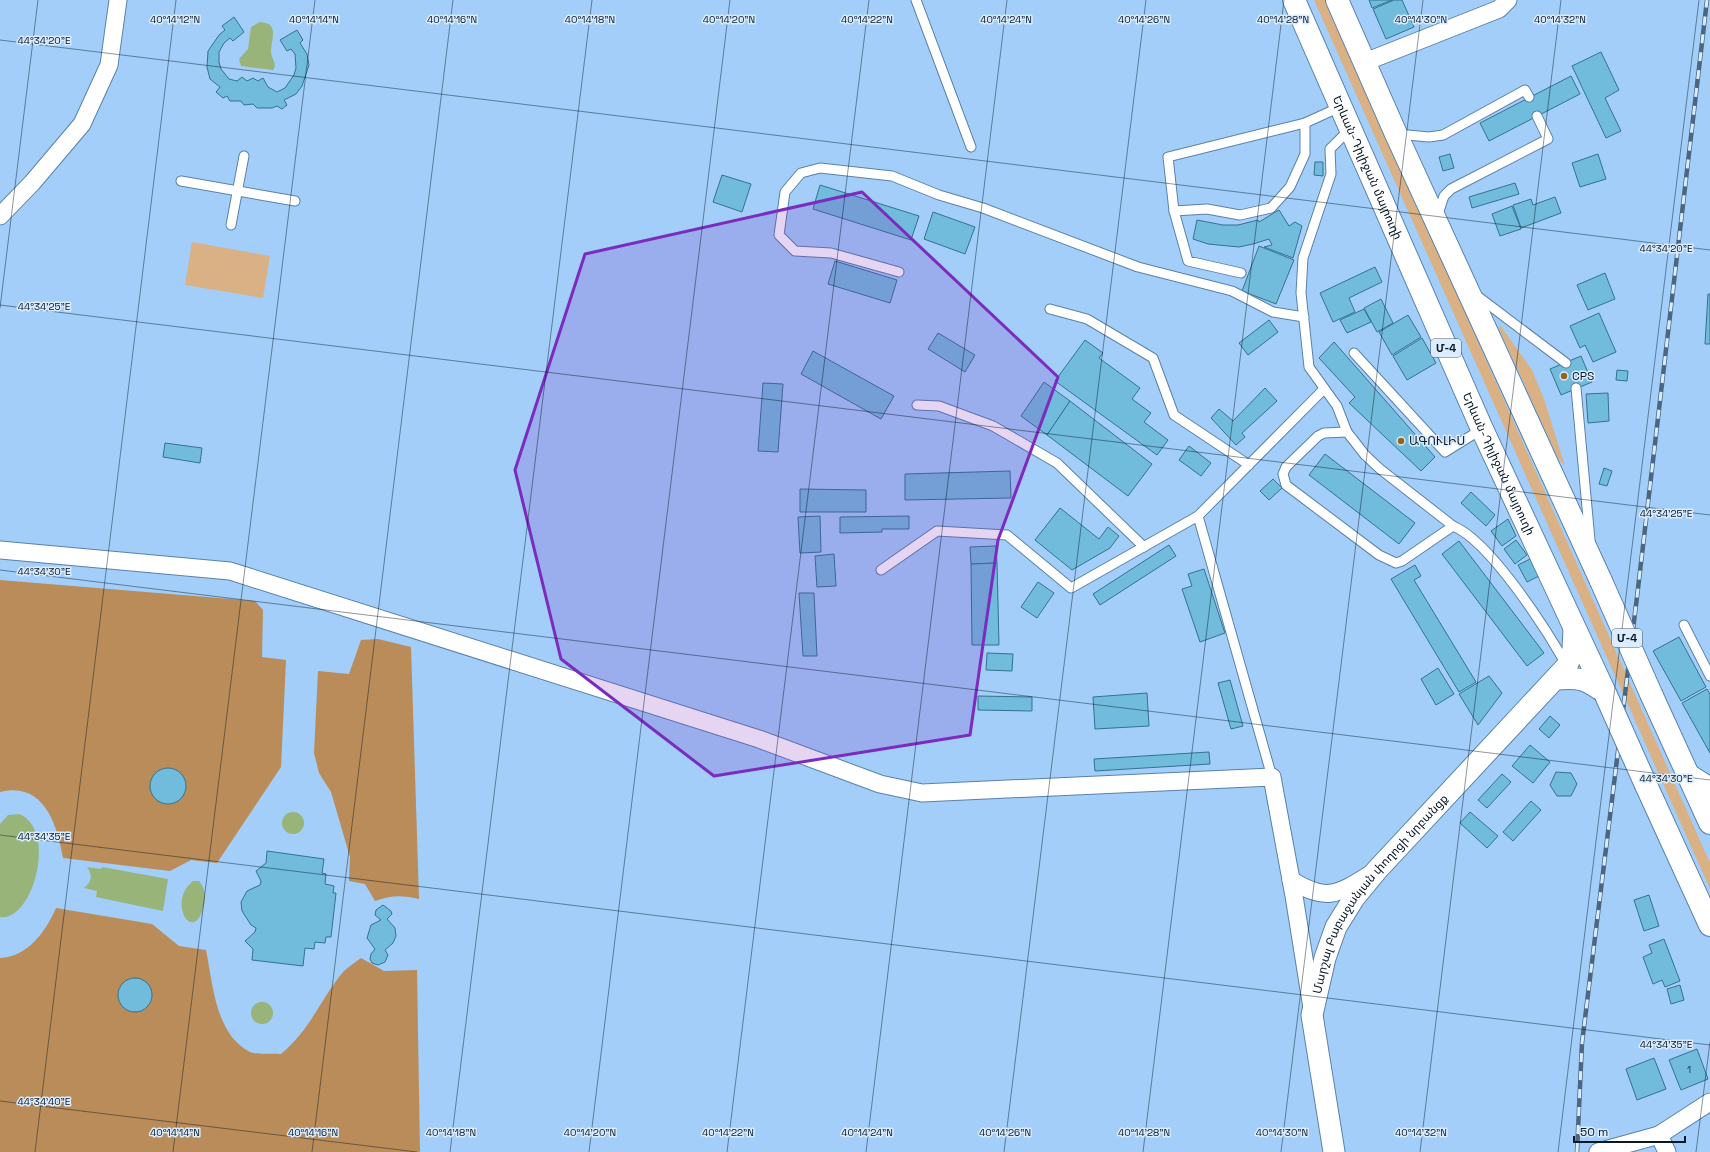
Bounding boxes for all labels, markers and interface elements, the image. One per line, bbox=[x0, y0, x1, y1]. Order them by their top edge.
text: 40°14'12"N bbox=[150, 13, 200, 26]
text: 40°14'14"N bbox=[289, 13, 339, 26]
text: 40°14'16"N bbox=[427, 13, 477, 26]
text: 40°14'18"N bbox=[565, 13, 615, 26]
text: 40°14'20"N bbox=[703, 13, 755, 26]
text: 40°14'22"N bbox=[841, 13, 893, 26]
text: 40°14'24"N bbox=[980, 13, 1032, 26]
text: 40°14'26"N bbox=[1118, 13, 1170, 26]
text: 40°14'28"N bbox=[1257, 13, 1309, 26]
text: 40°14'30"N bbox=[1395, 13, 1447, 26]
text: 40°14'32"N bbox=[1534, 13, 1586, 26]
text: 44°34'20"E bbox=[17, 34, 71, 47]
street label: Երևան-Դիլիջան մայրուղի bbox=[1329, 93, 1406, 242]
text: 44°34'20"E bbox=[1639, 242, 1693, 255]
text: 44°34'25"E bbox=[18, 300, 71, 313]
road number: Մ-4 bbox=[1431, 339, 1461, 357]
place label: CPS bbox=[1572, 368, 1594, 384]
marker: CPS bbox=[1559, 371, 1569, 381]
street label: Երևան-Դիլիջան մայրուղի bbox=[1459, 390, 1538, 538]
place label: ԱԳՈՒԼԻՍ bbox=[1409, 433, 1465, 449]
marker: ԱԳՈՒԼԻՍ bbox=[1396, 436, 1406, 446]
text: 44°34'25"E bbox=[1640, 507, 1693, 520]
text: 44°34'30"E bbox=[17, 565, 71, 578]
road number: Մ-4 bbox=[1612, 629, 1642, 647]
text: 44°34'30"E bbox=[1639, 772, 1693, 785]
street label: Մարշալ Բաբաջանյան փողոցի նրբանցք bbox=[1309, 791, 1452, 995]
text: 44°34'35"E bbox=[18, 830, 71, 843]
text: 44°34'35"E bbox=[1640, 1038, 1693, 1051]
house number: 1 bbox=[1687, 1063, 1691, 1076]
text: 44°34'40"E bbox=[18, 1095, 71, 1108]
scale bar bbox=[1574, 1118, 1685, 1144]
text: 50 m bbox=[1580, 1124, 1608, 1140]
text: 40°14'14"N bbox=[150, 1126, 200, 1139]
text: 40°14'16"N bbox=[288, 1126, 338, 1139]
text: 40°14'18"N bbox=[426, 1126, 476, 1139]
text: 40°14'20"N bbox=[564, 1126, 616, 1139]
text: 40°14'22"N bbox=[702, 1126, 754, 1139]
text: 40°14'24"N bbox=[841, 1126, 893, 1139]
text: 40°14'26"N bbox=[979, 1126, 1031, 1139]
text: 40°14'28"N bbox=[1118, 1126, 1170, 1139]
text: 40°14'30"N bbox=[1256, 1126, 1308, 1139]
text: 40°14'32"N bbox=[1395, 1126, 1447, 1139]

